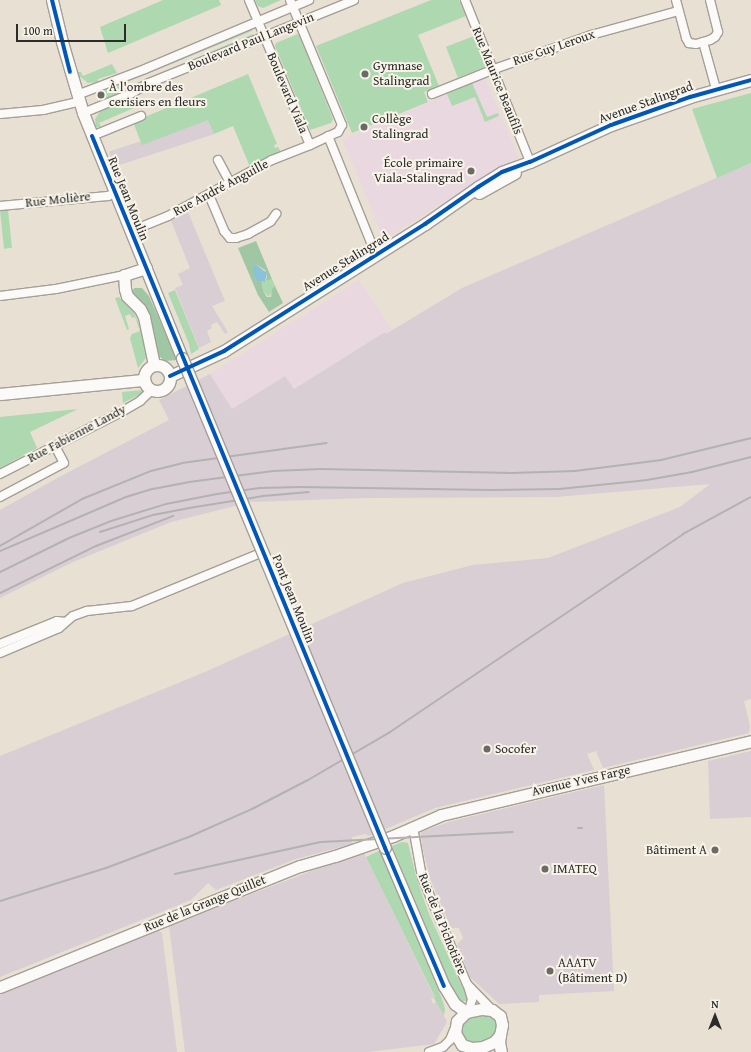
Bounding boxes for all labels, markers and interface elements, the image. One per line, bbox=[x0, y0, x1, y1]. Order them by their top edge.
street label: Boulevard Paul Langevin bbox=[186, 10, 316, 74]
scale bar bbox=[18, 16, 128, 42]
text: 100 m bbox=[23, 22, 53, 39]
street label: Rue Maurice Beaufils bbox=[468, 25, 526, 137]
street label: Rue Guy Leroux bbox=[511, 27, 597, 69]
street label: Boulevard Viala bbox=[263, 50, 311, 136]
place label: Gymnase Stalingrad bbox=[373, 59, 429, 90]
marker: Gymnase Stalingrad bbox=[360, 69, 370, 79]
street label: Avenue Stalingrad bbox=[597, 79, 695, 127]
place label: À l'ombre des cerisiers en fleurs bbox=[109, 80, 206, 111]
marker: À l'ombre des cerisiers en fleurs bbox=[96, 90, 106, 100]
place label: Collège Stalingrad bbox=[372, 112, 428, 143]
marker: Collège Stalingrad bbox=[359, 122, 369, 132]
street label: Rue Jean Moulin bbox=[104, 155, 152, 243]
street label: Rue André Anguille bbox=[171, 156, 271, 220]
place label: École primaire Viala-Stalingrad bbox=[374, 156, 463, 187]
marker: École primaire Viala-Stalingrad bbox=[466, 166, 476, 176]
street label: Rue Molière bbox=[25, 189, 91, 211]
street label: Avenue Stalingrad bbox=[300, 229, 392, 295]
street label: Rue Fabienne Landy bbox=[25, 402, 129, 466]
street label: Pont Jean Moulin bbox=[268, 553, 318, 645]
place label: Socofer bbox=[495, 741, 536, 757]
marker: Socofer bbox=[482, 744, 492, 754]
street label: Avenue Yves Farge bbox=[530, 762, 632, 800]
place label: Bâtiment A bbox=[646, 842, 707, 858]
marker: Bâtiment A bbox=[710, 845, 720, 855]
place label: IMATEQ bbox=[553, 861, 597, 877]
marker: IMATEQ bbox=[540, 864, 550, 874]
street label: Rue de la Pichotière bbox=[415, 871, 469, 977]
street label: Rue de la Grange Quillet bbox=[142, 872, 268, 936]
place label: AAATV (Bâtiment D) bbox=[558, 956, 627, 987]
marker: AAATV (Bâtiment D) bbox=[545, 966, 555, 976]
north arrow bbox=[695, 996, 735, 1036]
text: N bbox=[711, 996, 719, 1012]

